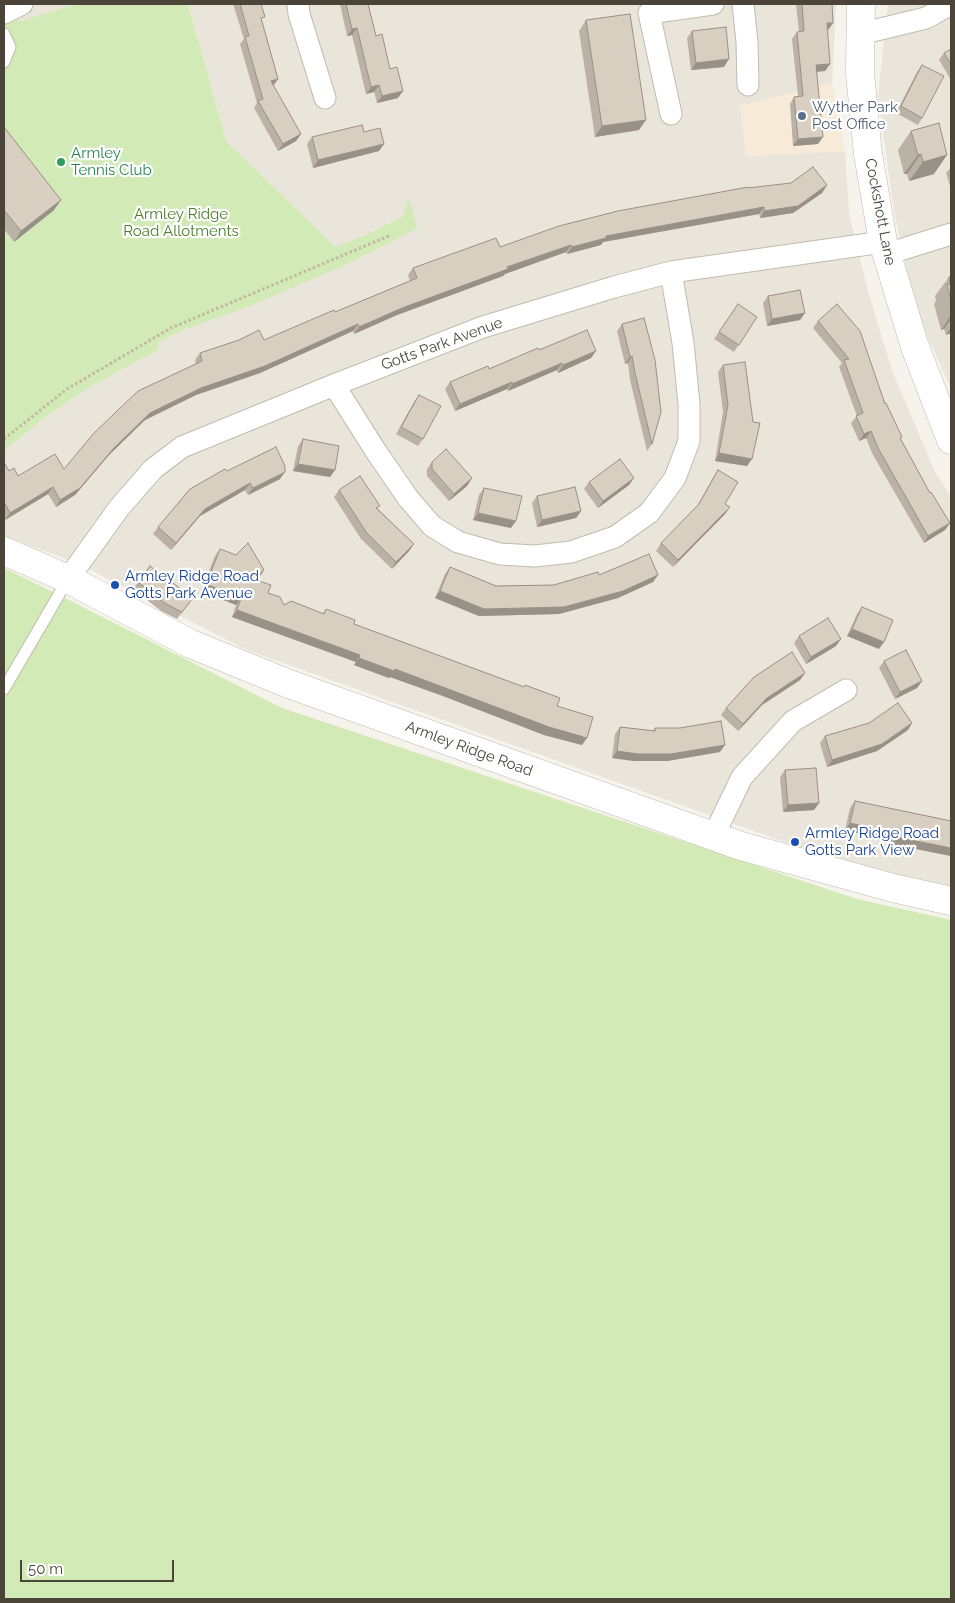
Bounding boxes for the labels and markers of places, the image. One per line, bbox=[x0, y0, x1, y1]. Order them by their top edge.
place label: Wyther Park Post Office bbox=[812, 98, 898, 133]
marker: Wyther Park Post Office bbox=[796, 110, 808, 122]
place label: Armley Tennis Club bbox=[71, 144, 152, 179]
marker: Armley Tennis Club bbox=[55, 156, 67, 168]
place label: Armley Ridge Road Gotts Park Avenue bbox=[125, 567, 259, 602]
marker: Armley Ridge Road Gotts Park Avenue bbox=[109, 579, 121, 591]
place label: Armley Ridge Road Gotts Park View bbox=[805, 824, 939, 859]
marker: Armley Ridge Road Gotts Park View bbox=[789, 836, 801, 848]

